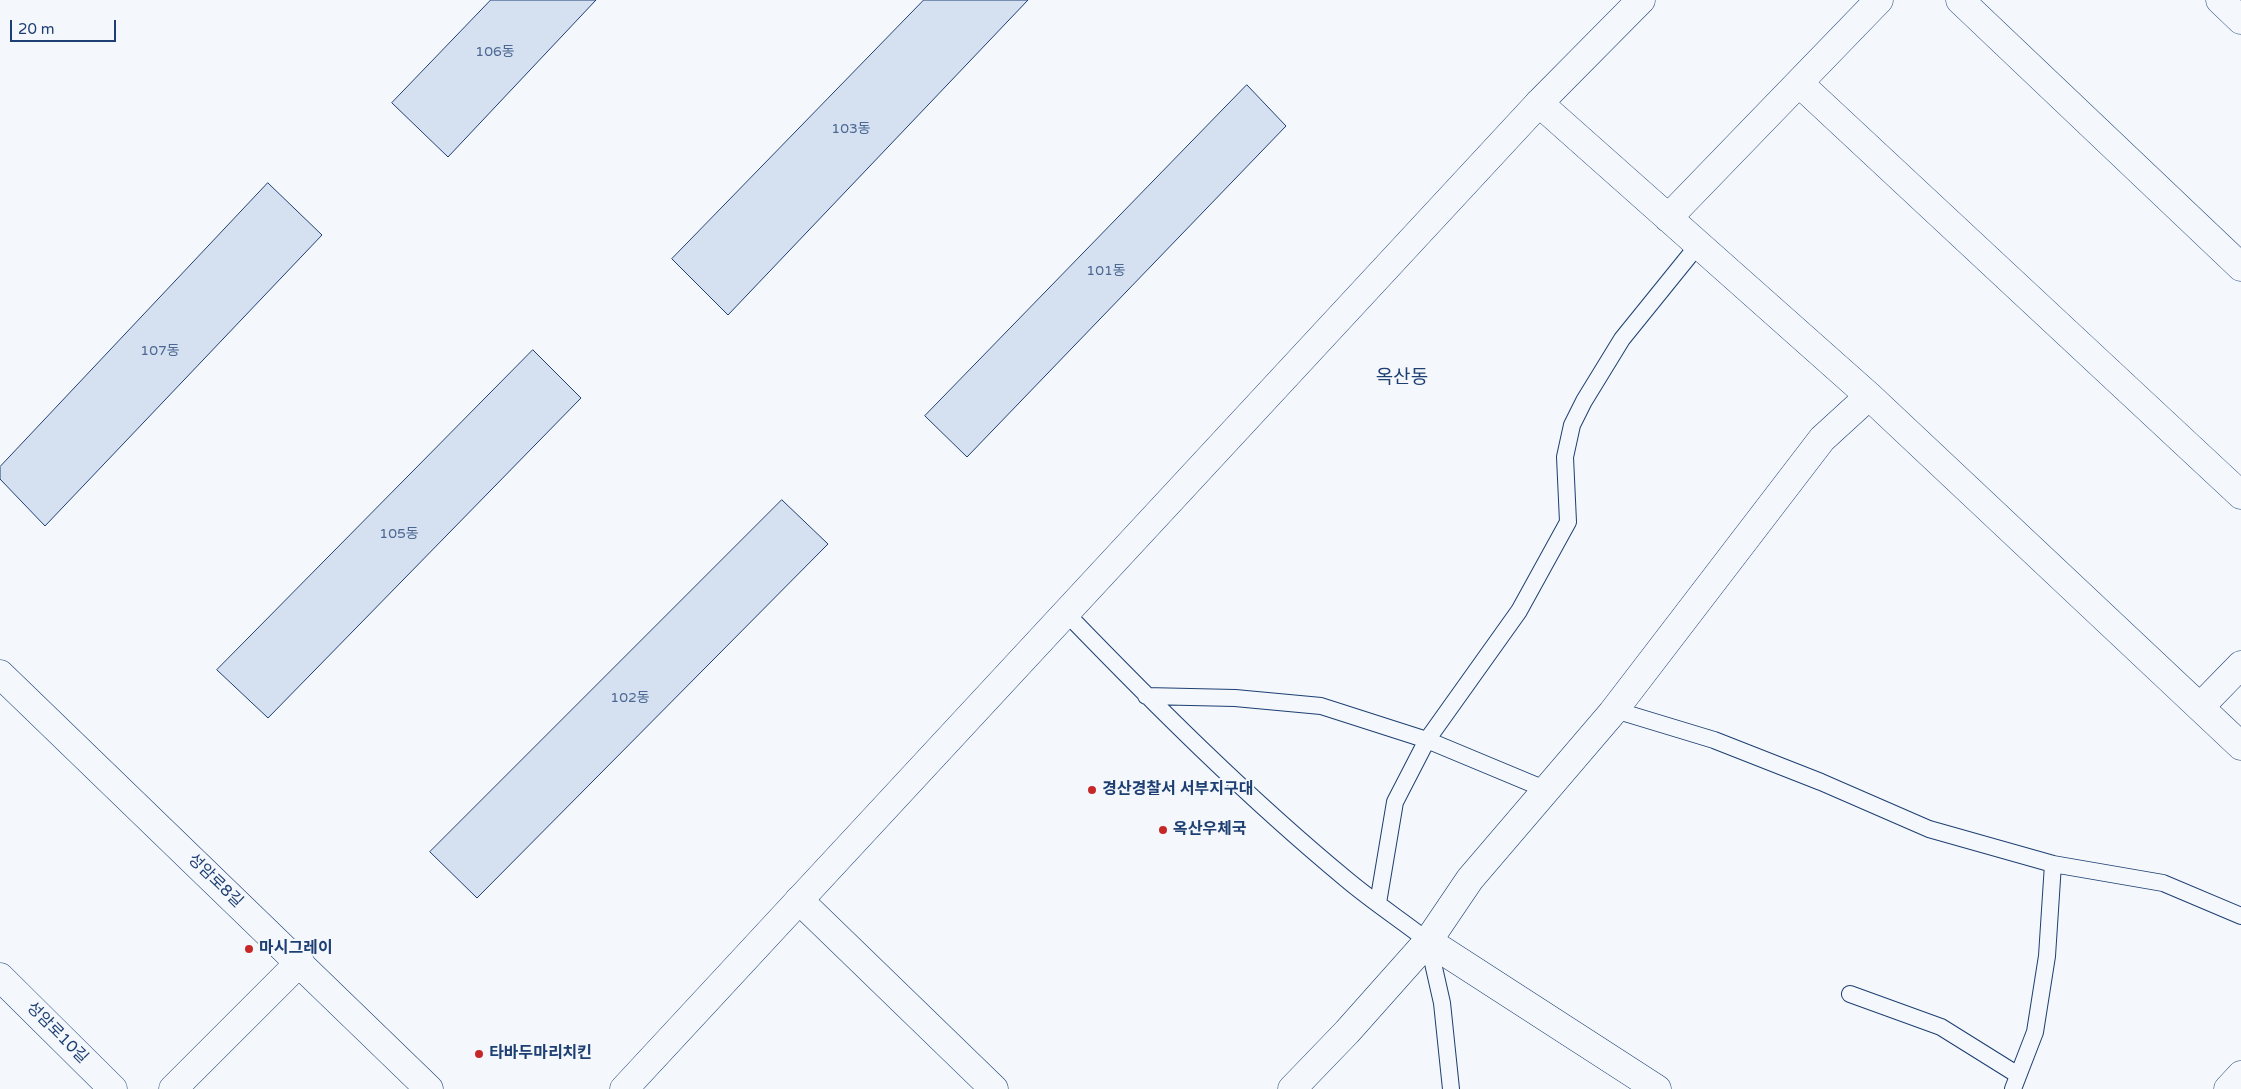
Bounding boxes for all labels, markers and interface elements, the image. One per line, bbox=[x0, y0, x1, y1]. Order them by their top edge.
scale bar bbox=[12, 10, 119, 42]
text: 20 m bbox=[18, 20, 55, 38]
house number: 106동 bbox=[475, 44, 515, 60]
house number: 103동 bbox=[831, 121, 871, 137]
house number: 101동 bbox=[1086, 263, 1126, 279]
house number: 107동 bbox=[140, 343, 180, 359]
district label: 옥산동 bbox=[1376, 367, 1428, 389]
house number: 105동 bbox=[379, 526, 419, 542]
house number: 102동 bbox=[610, 690, 650, 706]
place label: 경산경찰서 서부지구대 bbox=[1102, 780, 1253, 800]
marker: 경산경찰서 서부지구대 bbox=[1086, 784, 1098, 796]
place label: 옥산우체국 bbox=[1173, 820, 1247, 840]
marker: 옥산우체국 bbox=[1157, 824, 1169, 836]
street label: 성암로8길 bbox=[184, 850, 246, 912]
place label: 마시그레이 bbox=[259, 939, 333, 959]
marker: 마시그레이 bbox=[243, 943, 255, 955]
street label: 성암로10길 bbox=[22, 998, 92, 1068]
place label: 타바두마리치킨 bbox=[489, 1044, 592, 1064]
marker: 타바두마리치킨 bbox=[473, 1048, 485, 1060]

